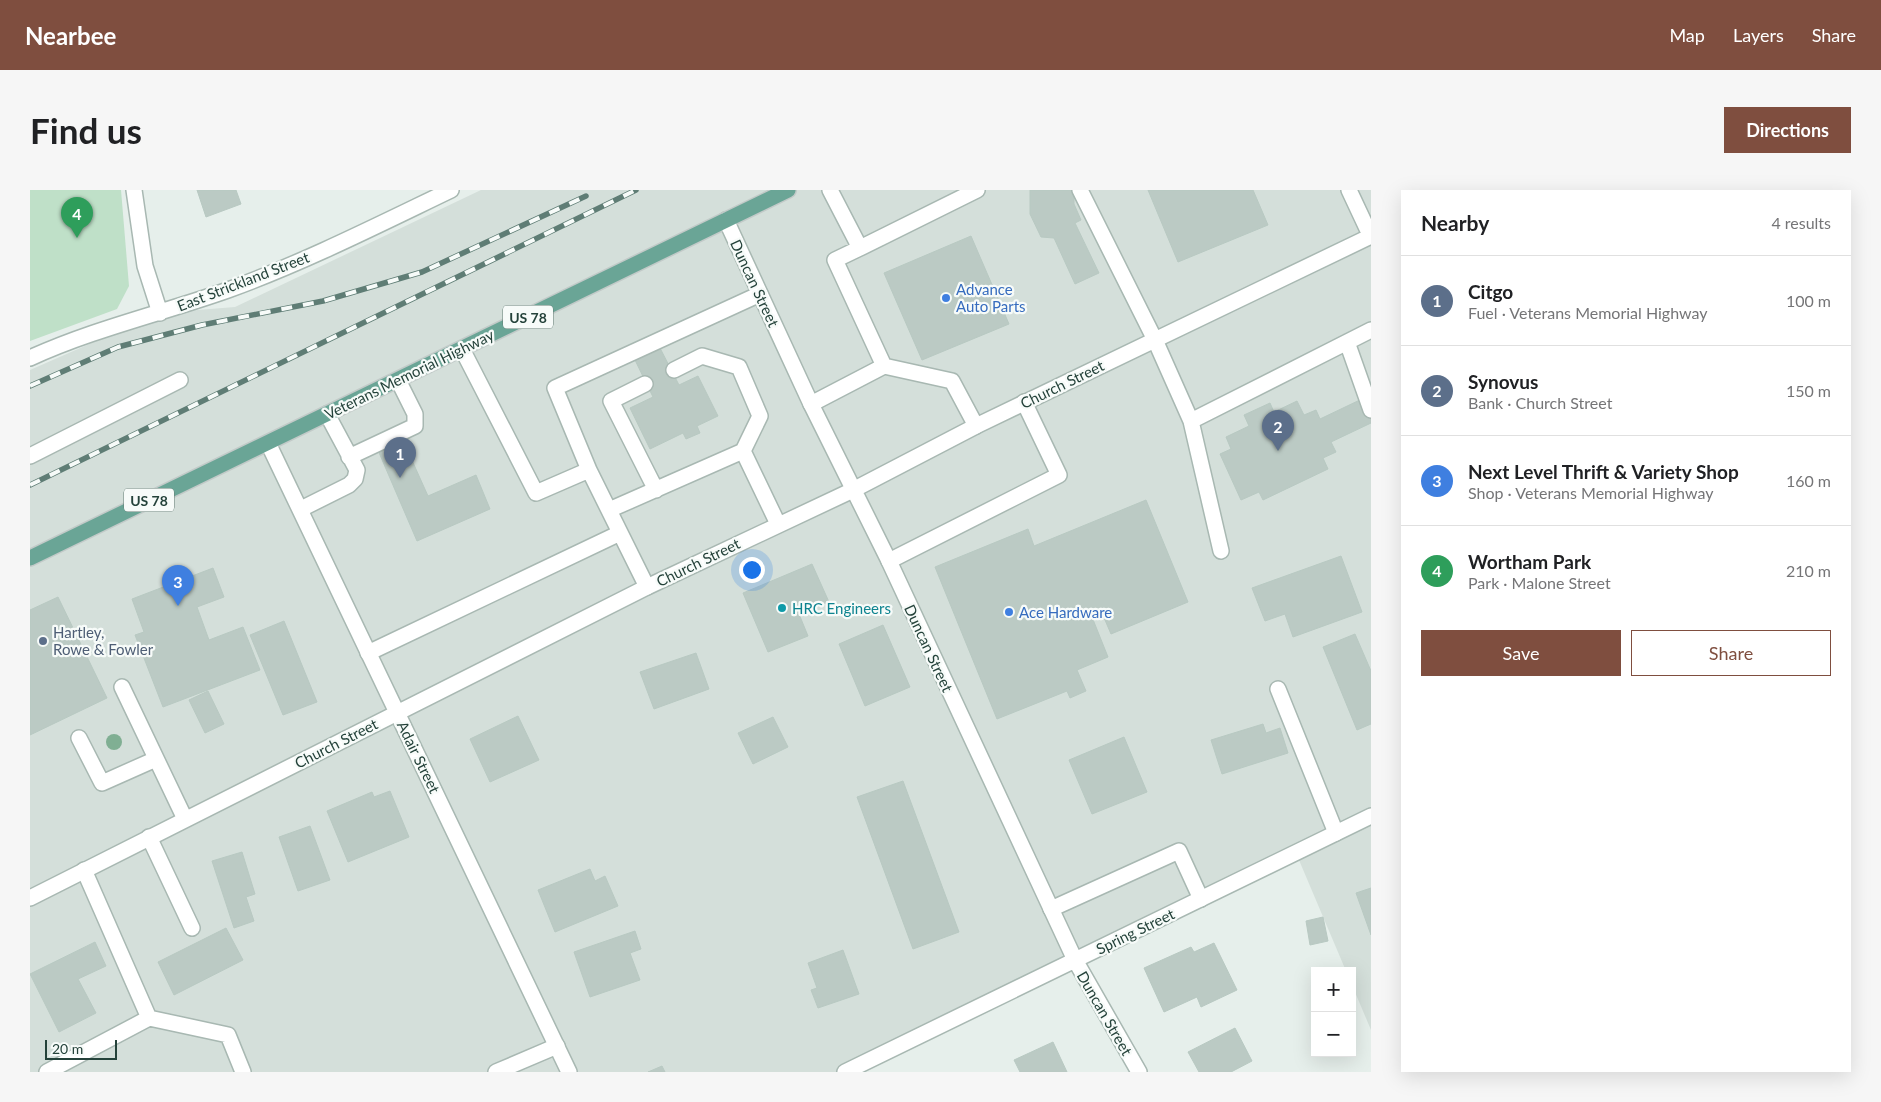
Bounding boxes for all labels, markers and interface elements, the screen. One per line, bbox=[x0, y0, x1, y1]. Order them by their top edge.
text: Nearbee bbox=[25, 21, 116, 50]
text: Map bbox=[1669, 24, 1705, 46]
text: Layers bbox=[1733, 24, 1784, 46]
text: Share bbox=[1812, 24, 1856, 46]
button: Directions bbox=[1724, 107, 1851, 153]
text: Find us bbox=[30, 109, 142, 151]
pin: 4 bbox=[61, 197, 93, 238]
text: Nearby bbox=[1421, 210, 1489, 235]
text: 4 results bbox=[1771, 213, 1831, 232]
street label: Duncan Street bbox=[727, 236, 783, 330]
street label: East Strickland Street bbox=[174, 247, 312, 314]
place label: Advance Auto Parts bbox=[956, 280, 1026, 315]
text: Citgo bbox=[1468, 280, 1513, 303]
text: 1 bbox=[1432, 291, 1442, 310]
text: 100 m bbox=[1786, 291, 1831, 310]
marker: Advance Auto Parts bbox=[940, 292, 952, 304]
text: Fuel · Veterans Memorial Highway bbox=[1468, 303, 1708, 322]
road number: US 78 bbox=[503, 305, 553, 328]
street label: Veterans Memorial Highway bbox=[322, 325, 497, 423]
street label: Church Street bbox=[1017, 356, 1107, 412]
text: Synovus bbox=[1468, 370, 1538, 393]
text: 2 bbox=[1432, 381, 1442, 400]
text: 150 m bbox=[1786, 381, 1831, 400]
text: Bank · Church Street bbox=[1468, 393, 1612, 412]
pin: 2 bbox=[1262, 410, 1294, 451]
pin: 1 bbox=[384, 437, 416, 478]
text: Next Level Thrift & Variety Shop bbox=[1468, 460, 1739, 483]
text: 3 bbox=[1432, 471, 1442, 490]
text: 160 m bbox=[1786, 471, 1831, 490]
text: Shop · Veterans Memorial Highway bbox=[1468, 483, 1713, 502]
road number: US 78 bbox=[124, 488, 174, 512]
street label: Church Street bbox=[653, 534, 743, 590]
text: Wortham Park bbox=[1468, 550, 1591, 573]
your location bbox=[739, 557, 765, 583]
text: 4 bbox=[1432, 561, 1442, 580]
text: 210 m bbox=[1786, 561, 1831, 580]
pin: 3 bbox=[162, 565, 194, 606]
text: Park · Malone Street bbox=[1468, 573, 1611, 592]
place label: HRC Engineers bbox=[792, 599, 891, 617]
street label: Duncan Street bbox=[901, 601, 957, 695]
marker: HRC Engineers bbox=[776, 602, 788, 614]
place label: Ace Hardware bbox=[1019, 603, 1112, 621]
marker: Ace Hardware bbox=[1003, 606, 1015, 618]
place label: Hartley, Rowe & Fowler bbox=[53, 623, 154, 658]
button: Save bbox=[1421, 630, 1621, 676]
button: Share bbox=[1631, 630, 1831, 676]
marker: Hartley, Rowe & Fowler bbox=[37, 635, 49, 647]
street label: Church Street bbox=[291, 714, 381, 772]
street label: Adair Street bbox=[394, 718, 444, 797]
street label: Spring Street bbox=[1093, 904, 1178, 958]
map controls bbox=[1311, 967, 1356, 1057]
button: + bbox=[1311, 967, 1356, 1012]
street label: Duncan Street bbox=[1074, 968, 1137, 1059]
button: − bbox=[1311, 1012, 1356, 1057]
scale bar bbox=[45, 1037, 118, 1060]
text: 20 m bbox=[52, 1040, 83, 1057]

